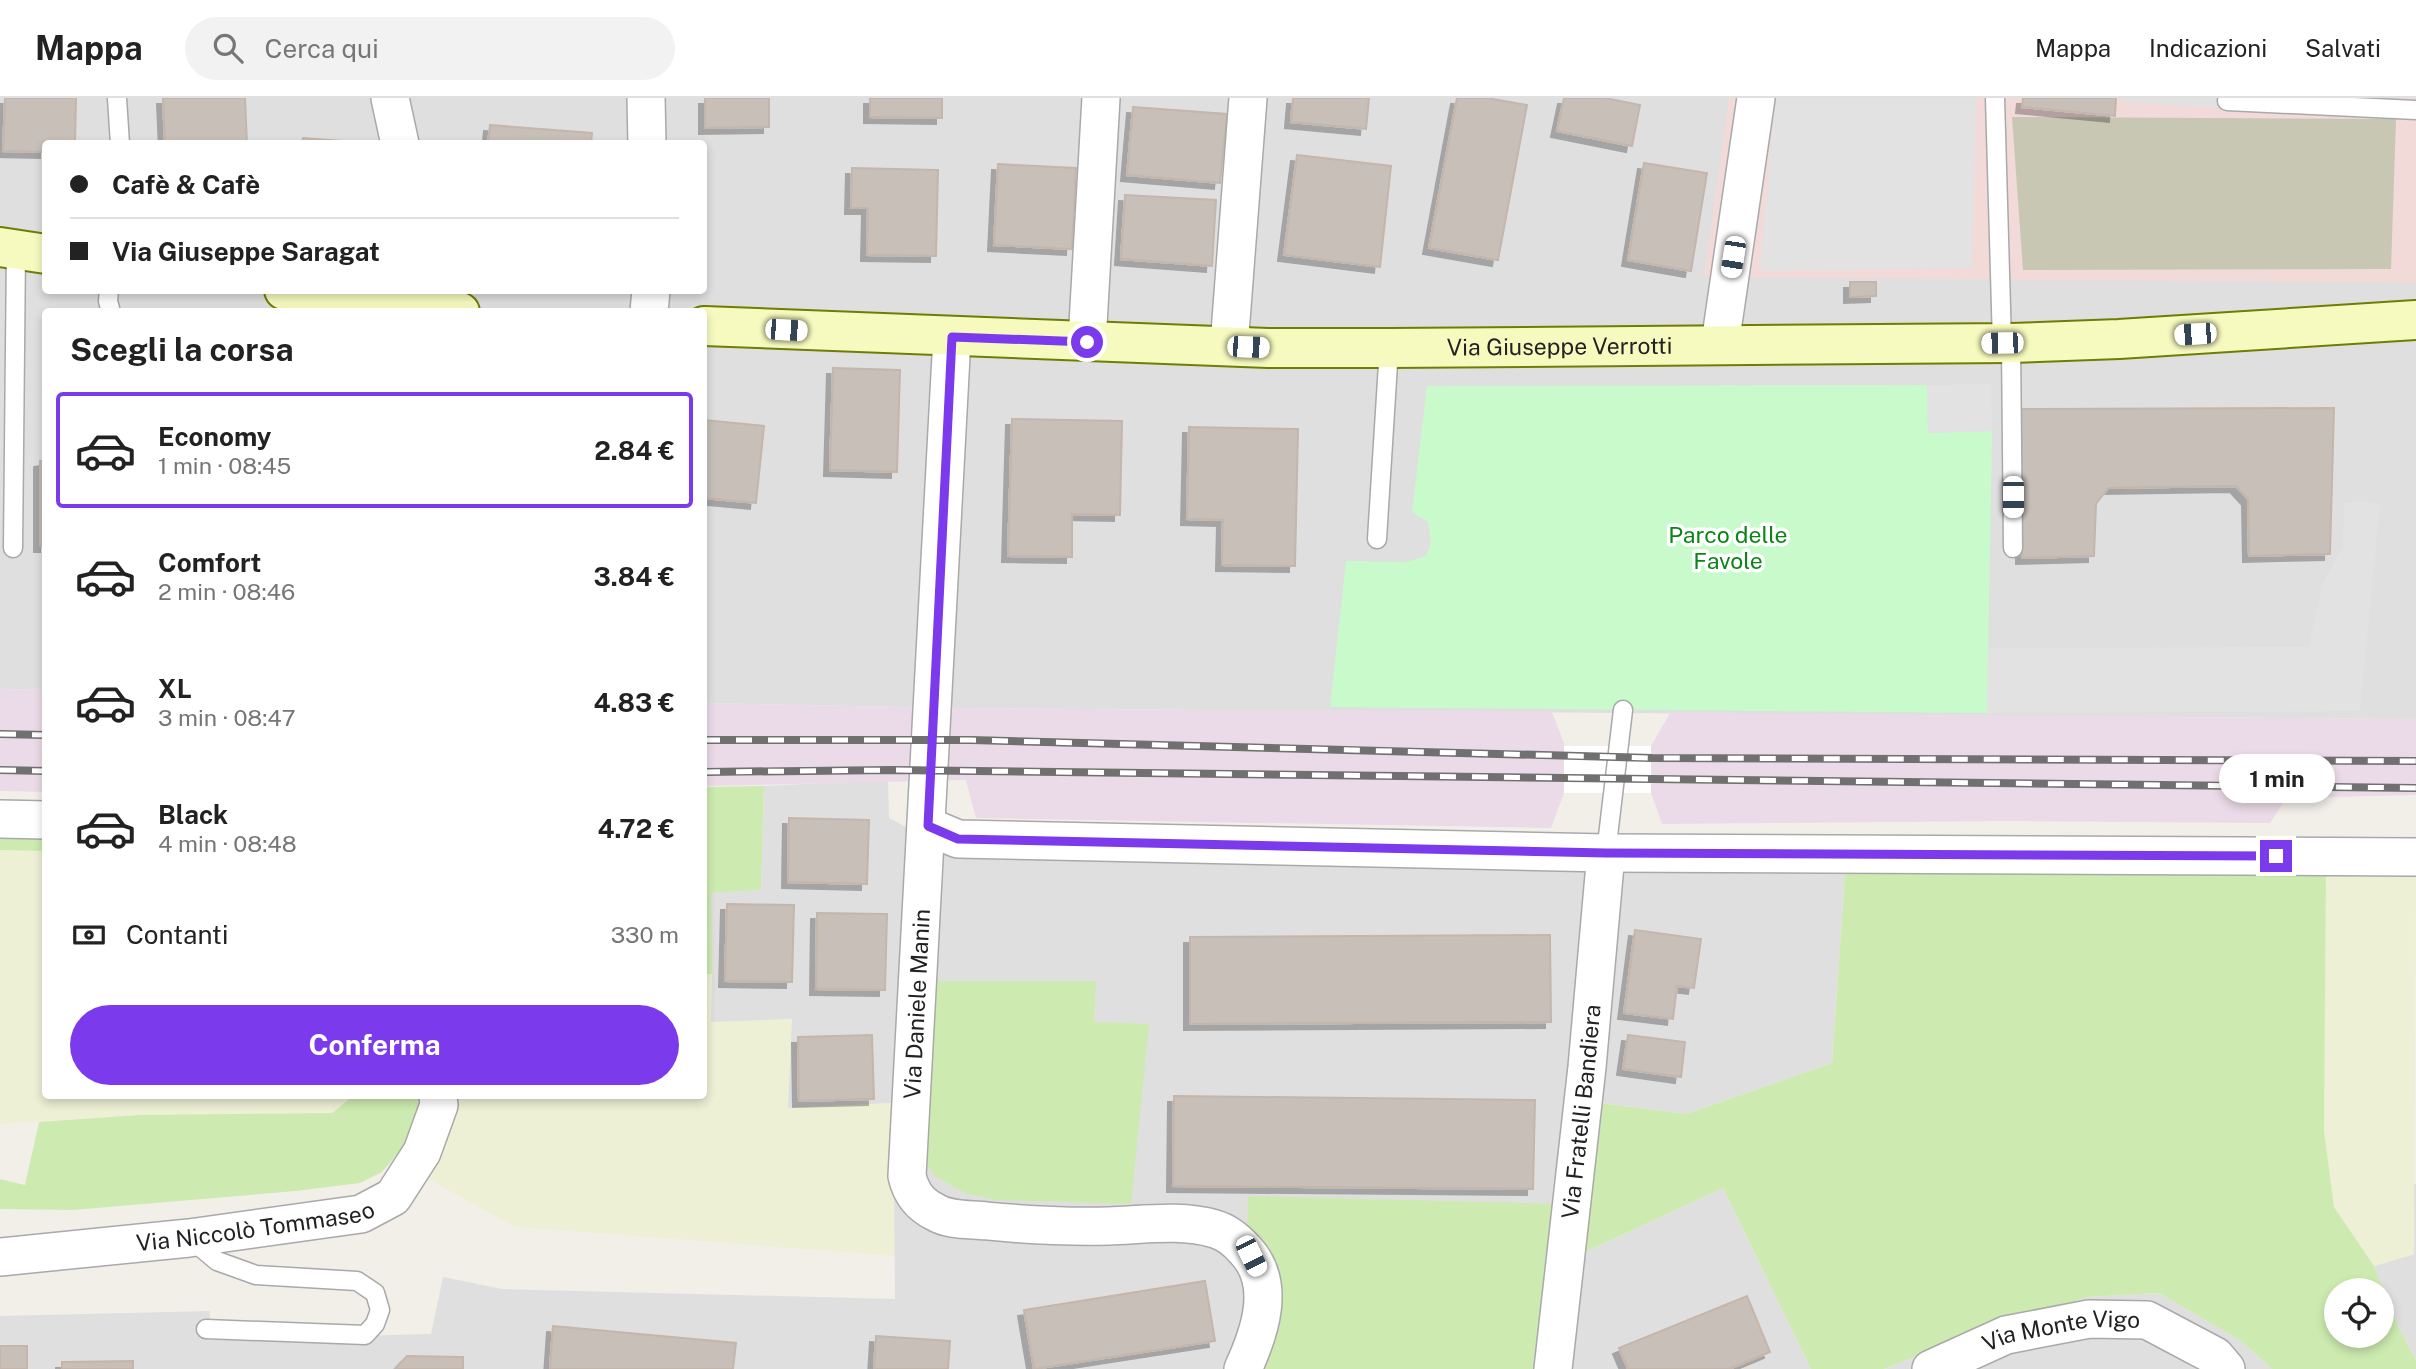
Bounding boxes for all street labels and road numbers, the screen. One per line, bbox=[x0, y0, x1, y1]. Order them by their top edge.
street label: Via Giuseppe Verrotti bbox=[1447, 332, 1673, 361]
street label: Via Daniele Manin bbox=[898, 908, 935, 1100]
street label: Via Fratelli Bandiera bbox=[1556, 1003, 1606, 1220]
street label: Via Niccolò Tommaseo bbox=[135, 1195, 379, 1256]
street label: Via Monte Vigo bbox=[1978, 1305, 2140, 1357]

